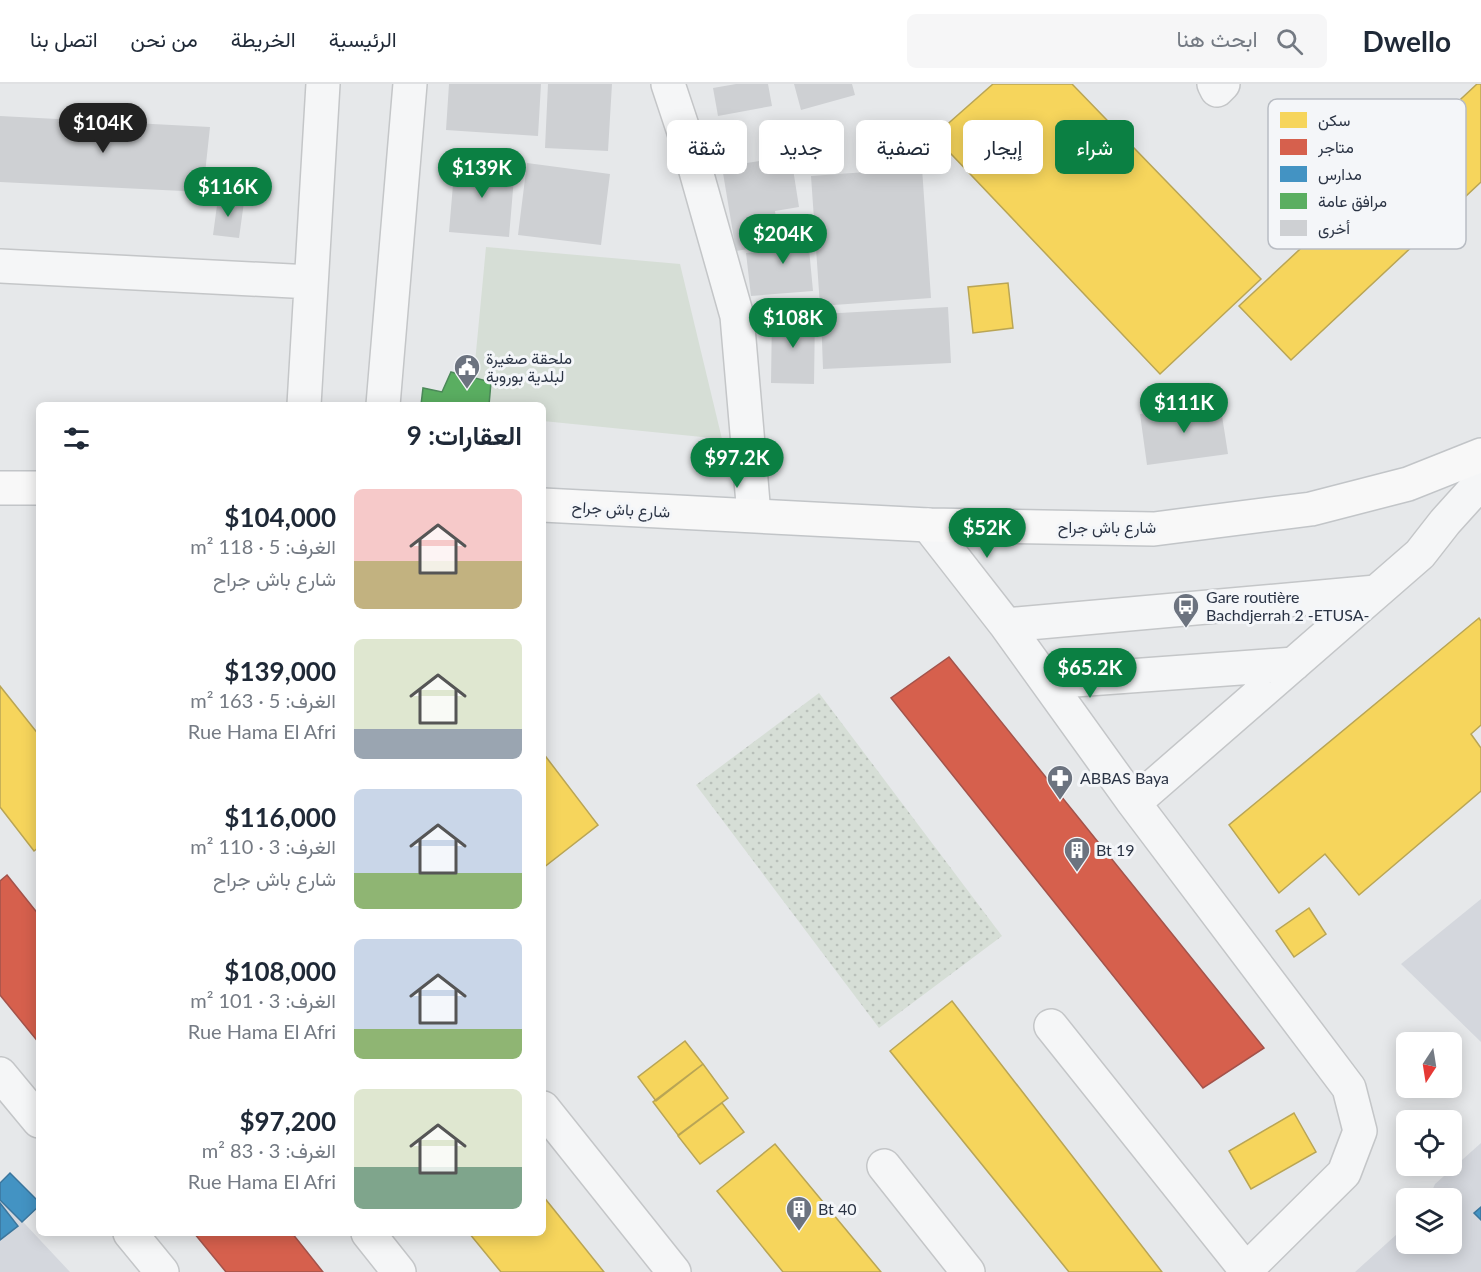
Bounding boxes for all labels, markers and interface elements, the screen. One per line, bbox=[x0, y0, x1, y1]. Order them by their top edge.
search box bbox=[907, 14, 1327, 68]
text: Dwello bbox=[1363, 24, 1451, 58]
text: ابحث هنا bbox=[1176, 25, 1258, 52]
icon: search bbox=[1273, 25, 1306, 58]
text: اتصل بنا bbox=[30, 26, 98, 51]
text: من نحن bbox=[131, 26, 198, 51]
text: الخريطة bbox=[231, 26, 296, 51]
text: الرئيسية bbox=[329, 26, 397, 51]
legend bbox=[1268, 99, 1466, 249]
pin: $104K bbox=[61, 103, 145, 154]
text: $104K bbox=[73, 110, 133, 134]
text: سكن bbox=[1318, 110, 1350, 131]
chip: شقة bbox=[667, 120, 747, 174]
chip: جديد bbox=[759, 120, 844, 174]
chip: تصفية bbox=[856, 120, 951, 174]
chip: إيجار bbox=[963, 120, 1043, 174]
chip: شراء bbox=[1055, 120, 1134, 174]
text: متاجر bbox=[1317, 137, 1354, 158]
pin: $139K bbox=[440, 148, 524, 199]
text: $139K bbox=[452, 155, 512, 179]
text: مدارس bbox=[1318, 164, 1362, 185]
pin: $116K bbox=[186, 167, 270, 218]
text: $116K bbox=[198, 174, 258, 198]
text: مرافق عامة bbox=[1318, 191, 1387, 212]
pin: $204K bbox=[741, 214, 825, 265]
text: أخرى bbox=[1318, 218, 1350, 239]
text: $204K bbox=[753, 221, 813, 245]
pin: $108K bbox=[751, 298, 835, 349]
text: $108K bbox=[763, 305, 823, 329]
place label: ملحقة صغيرة لبلدية بوروبة bbox=[486, 348, 572, 387]
public building icon: ملحقة صغيرة لبلدية بوروبة bbox=[452, 352, 482, 390]
pin: $111K bbox=[1142, 383, 1226, 434]
text: $111K bbox=[1154, 390, 1214, 414]
text: العقارات: 9 bbox=[407, 419, 522, 451]
icon: filters bbox=[60, 422, 93, 455]
pin: $97.2K bbox=[688, 438, 786, 489]
text: $97.2K bbox=[705, 445, 769, 469]
street label: شارع باش جراح bbox=[571, 496, 671, 524]
text: $104,000 bbox=[224, 501, 336, 533]
pin: $52K bbox=[951, 508, 1023, 559]
icon: home bbox=[402, 513, 474, 585]
text: $52K bbox=[963, 515, 1011, 539]
street label: شارع باش جراح bbox=[1058, 517, 1156, 539]
text: الغرف: 5 · 118 m² bbox=[190, 534, 336, 558]
text: شارع باش جراح bbox=[213, 566, 336, 590]
place label: Gare routière Bachdjerrah 2 -ETUSA- bbox=[1206, 587, 1370, 624]
bus stop icon: Gare routière Bachdjerrah 2 -ETUSA- bbox=[1171, 591, 1201, 629]
pin: $65.2K bbox=[1041, 648, 1139, 699]
text: $139,000 bbox=[224, 655, 336, 687]
text: $65.2K bbox=[1058, 655, 1122, 679]
icon: home bbox=[402, 663, 474, 735]
text: الغرف: 5 · 163 m² bbox=[190, 688, 336, 712]
text: Rue Hama El Afri bbox=[188, 719, 336, 743]
pharmacy icon: ABBAS Baya bbox=[1045, 763, 1075, 801]
place label: ABBAS Baya bbox=[1080, 768, 1169, 787]
text: $116,000 bbox=[224, 801, 336, 833]
icon: home bbox=[402, 813, 474, 885]
text: الغرف: 3 · 110 m² bbox=[190, 834, 336, 858]
building icon: Bt 19 bbox=[1062, 835, 1092, 873]
place label: Bt 19 bbox=[1096, 840, 1135, 859]
text: شارع باش جراح bbox=[213, 866, 336, 890]
text: $108,000 bbox=[224, 955, 336, 987]
icon: home bbox=[402, 963, 474, 1035]
text: الغرف: 3 · 101 m² bbox=[190, 988, 336, 1012]
text: Rue Hama El Afri bbox=[188, 1019, 336, 1043]
north arrow bbox=[1396, 1032, 1462, 1098]
map controls bbox=[1396, 1032, 1462, 1254]
text: $97,200 bbox=[239, 1105, 336, 1137]
button: locate bbox=[1396, 1110, 1462, 1176]
icon: home bbox=[402, 1113, 474, 1185]
text: الغرف: 3 · 83 m² bbox=[202, 1138, 336, 1162]
text: Rue Hama El Afri bbox=[188, 1169, 336, 1193]
button: layers bbox=[1396, 1188, 1462, 1254]
building icon: Bt 40 bbox=[784, 1194, 814, 1232]
place label: Bt 40 bbox=[818, 1199, 857, 1218]

